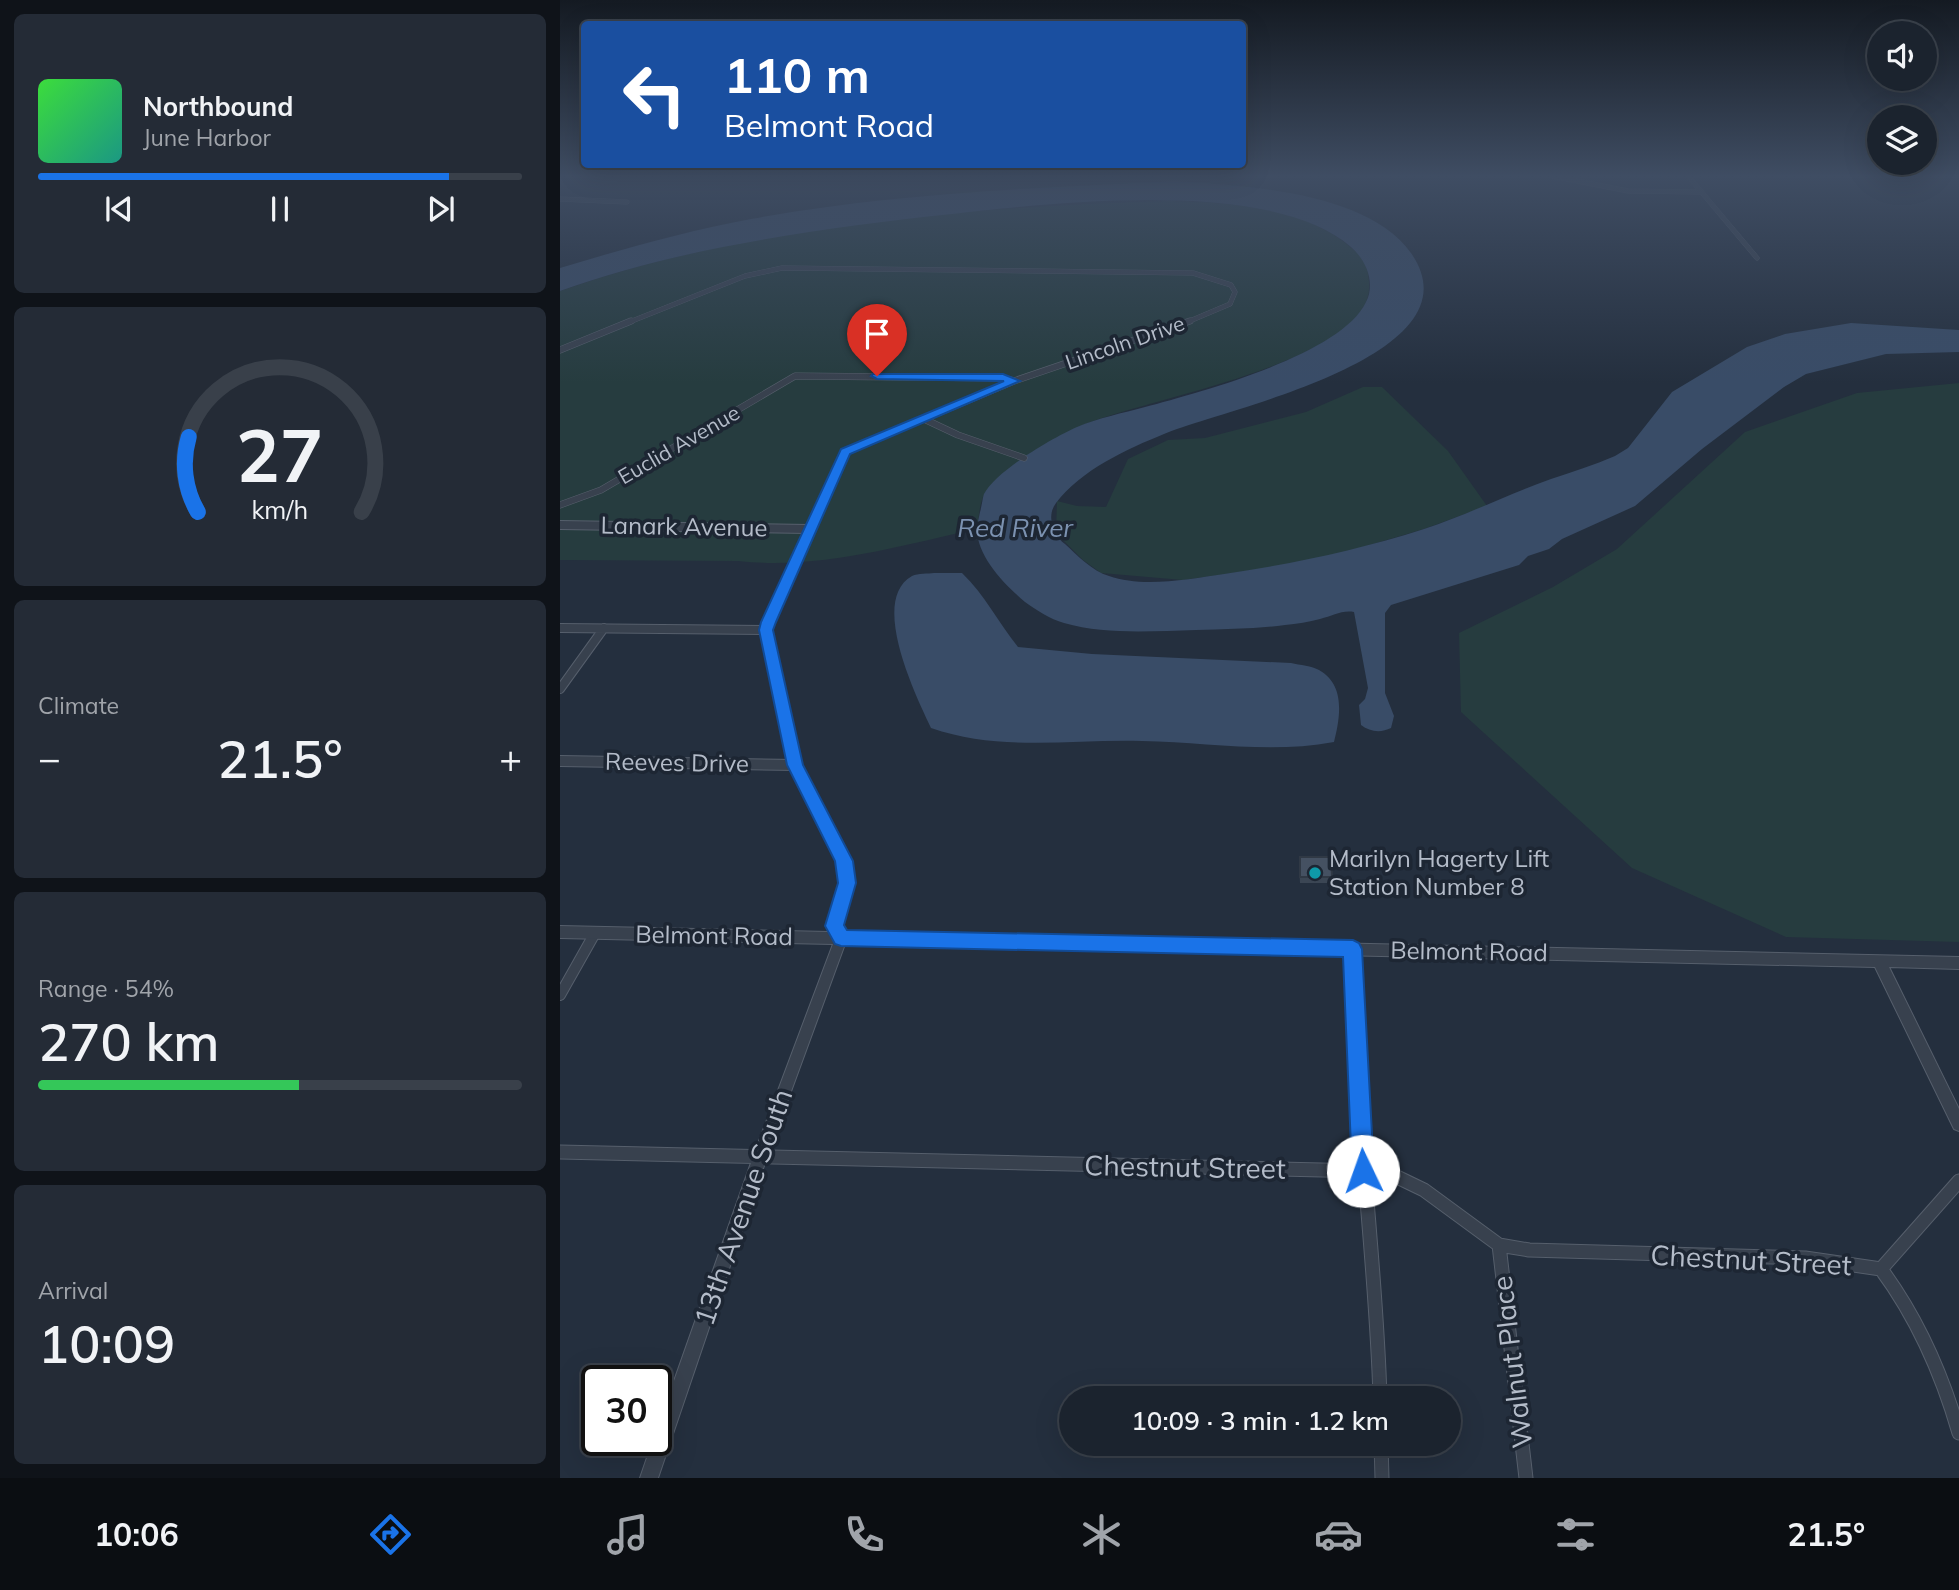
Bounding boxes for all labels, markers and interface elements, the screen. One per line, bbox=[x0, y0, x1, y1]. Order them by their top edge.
map controls bbox=[1867, 21, 1937, 175]
button: sound bbox=[1867, 21, 1937, 91]
text: 110 m bbox=[724, 44, 870, 105]
icon: left bbox=[609, 49, 700, 140]
text: Northbound bbox=[143, 90, 293, 123]
text: Belmont Road bbox=[724, 105, 934, 145]
button: layers bbox=[1867, 105, 1937, 175]
text: June Harbor bbox=[143, 123, 271, 152]
icon: previous bbox=[100, 190, 138, 228]
icon: pause bbox=[261, 190, 299, 228]
icon: next bbox=[422, 190, 460, 228]
pin bbox=[847, 304, 907, 376]
street label: Lincoln Drive bbox=[1062, 310, 1188, 375]
icon: arrive bbox=[858, 315, 896, 353]
street label: Euclid Avenue bbox=[613, 399, 744, 489]
text: 27 bbox=[236, 410, 324, 501]
text: km/h bbox=[252, 494, 308, 525]
street label: Lanark Avenue bbox=[600, 510, 768, 542]
water label: Red River bbox=[957, 511, 1074, 544]
text: Climate bbox=[38, 691, 119, 720]
text: 21.5° bbox=[217, 726, 343, 791]
text: − bbox=[38, 734, 61, 782]
text: + bbox=[499, 734, 522, 782]
street label: Reeves Drive bbox=[605, 746, 749, 778]
place label: Marilyn Hagerty Lift Station Number 8 bbox=[1329, 843, 1549, 901]
marker: Marilyn Hagerty Lift Station Number 8 bbox=[1307, 865, 1323, 881]
street label: Belmont Road bbox=[635, 919, 793, 951]
street label: Belmont Road bbox=[1390, 935, 1548, 967]
text: Range · 54% bbox=[38, 974, 174, 1003]
text: 270 km bbox=[38, 1009, 219, 1074]
street label: 13th Avenue South bbox=[686, 1084, 799, 1330]
position arrow bbox=[1326, 1134, 1400, 1208]
street label: Chestnut Street bbox=[1084, 1147, 1286, 1186]
street label: Chestnut Street bbox=[1650, 1237, 1853, 1282]
street label: Walnut Place bbox=[1484, 1274, 1539, 1450]
text: Arrival bbox=[38, 1276, 108, 1305]
text: 10:09 bbox=[38, 1311, 175, 1376]
speed limit sign: 30 bbox=[581, 1365, 672, 1456]
text: 10:09 · 3 min · 1.2 km bbox=[1131, 1404, 1389, 1437]
icon: directions bbox=[366, 1510, 415, 1559]
icon: music bbox=[603, 1510, 652, 1559]
icon: phone bbox=[840, 1510, 889, 1559]
icon: climate bbox=[1077, 1510, 1126, 1559]
icon: car bbox=[1314, 1510, 1363, 1559]
icon: filters bbox=[1551, 1510, 1600, 1559]
text: 10:06 bbox=[94, 1514, 179, 1554]
text: 21.5° bbox=[1787, 1514, 1865, 1554]

